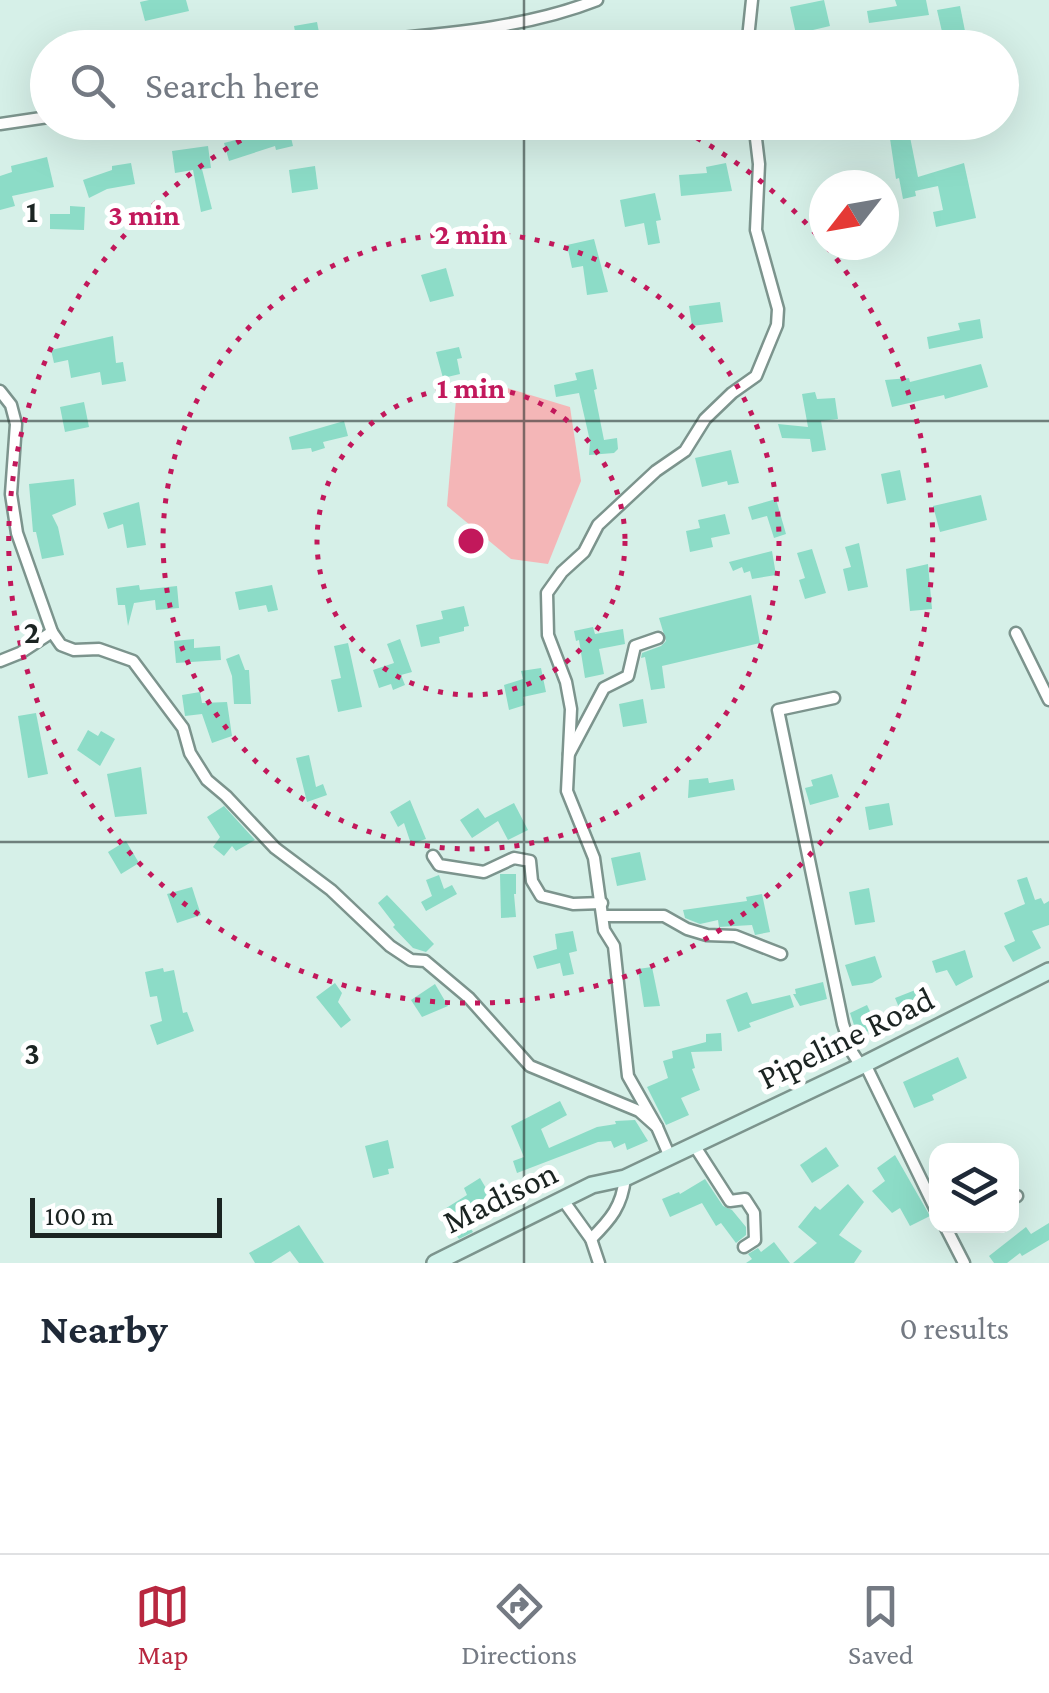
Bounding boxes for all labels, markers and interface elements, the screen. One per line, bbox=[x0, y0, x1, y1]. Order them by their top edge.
search box bbox=[30, 30, 1019, 140]
icon: search bbox=[65, 58, 120, 113]
text: Search here bbox=[145, 64, 319, 106]
north arrow bbox=[809, 170, 899, 260]
text: 1 bbox=[26, 193, 38, 229]
text: 3 min bbox=[108, 198, 180, 231]
text: 2 min bbox=[435, 217, 507, 250]
text: 1 min bbox=[437, 371, 505, 404]
centre of rings bbox=[453, 523, 489, 559]
text: 2 bbox=[24, 614, 40, 650]
street label: Pipeline Road bbox=[752, 979, 940, 1097]
text: 3 bbox=[24, 1035, 40, 1071]
map controls bbox=[929, 1143, 1019, 1233]
button: layers bbox=[929, 1143, 1019, 1233]
street label: Madison bbox=[436, 1152, 564, 1241]
scale bar bbox=[30, 1193, 222, 1238]
text: 100 m bbox=[45, 1200, 114, 1231]
text: Nearby bbox=[40, 1305, 168, 1352]
text: 0 results bbox=[899, 1310, 1009, 1346]
tab: Map bbox=[135, 1579, 190, 1670]
tab: Directions bbox=[461, 1579, 577, 1670]
tab: Saved bbox=[848, 1579, 914, 1670]

